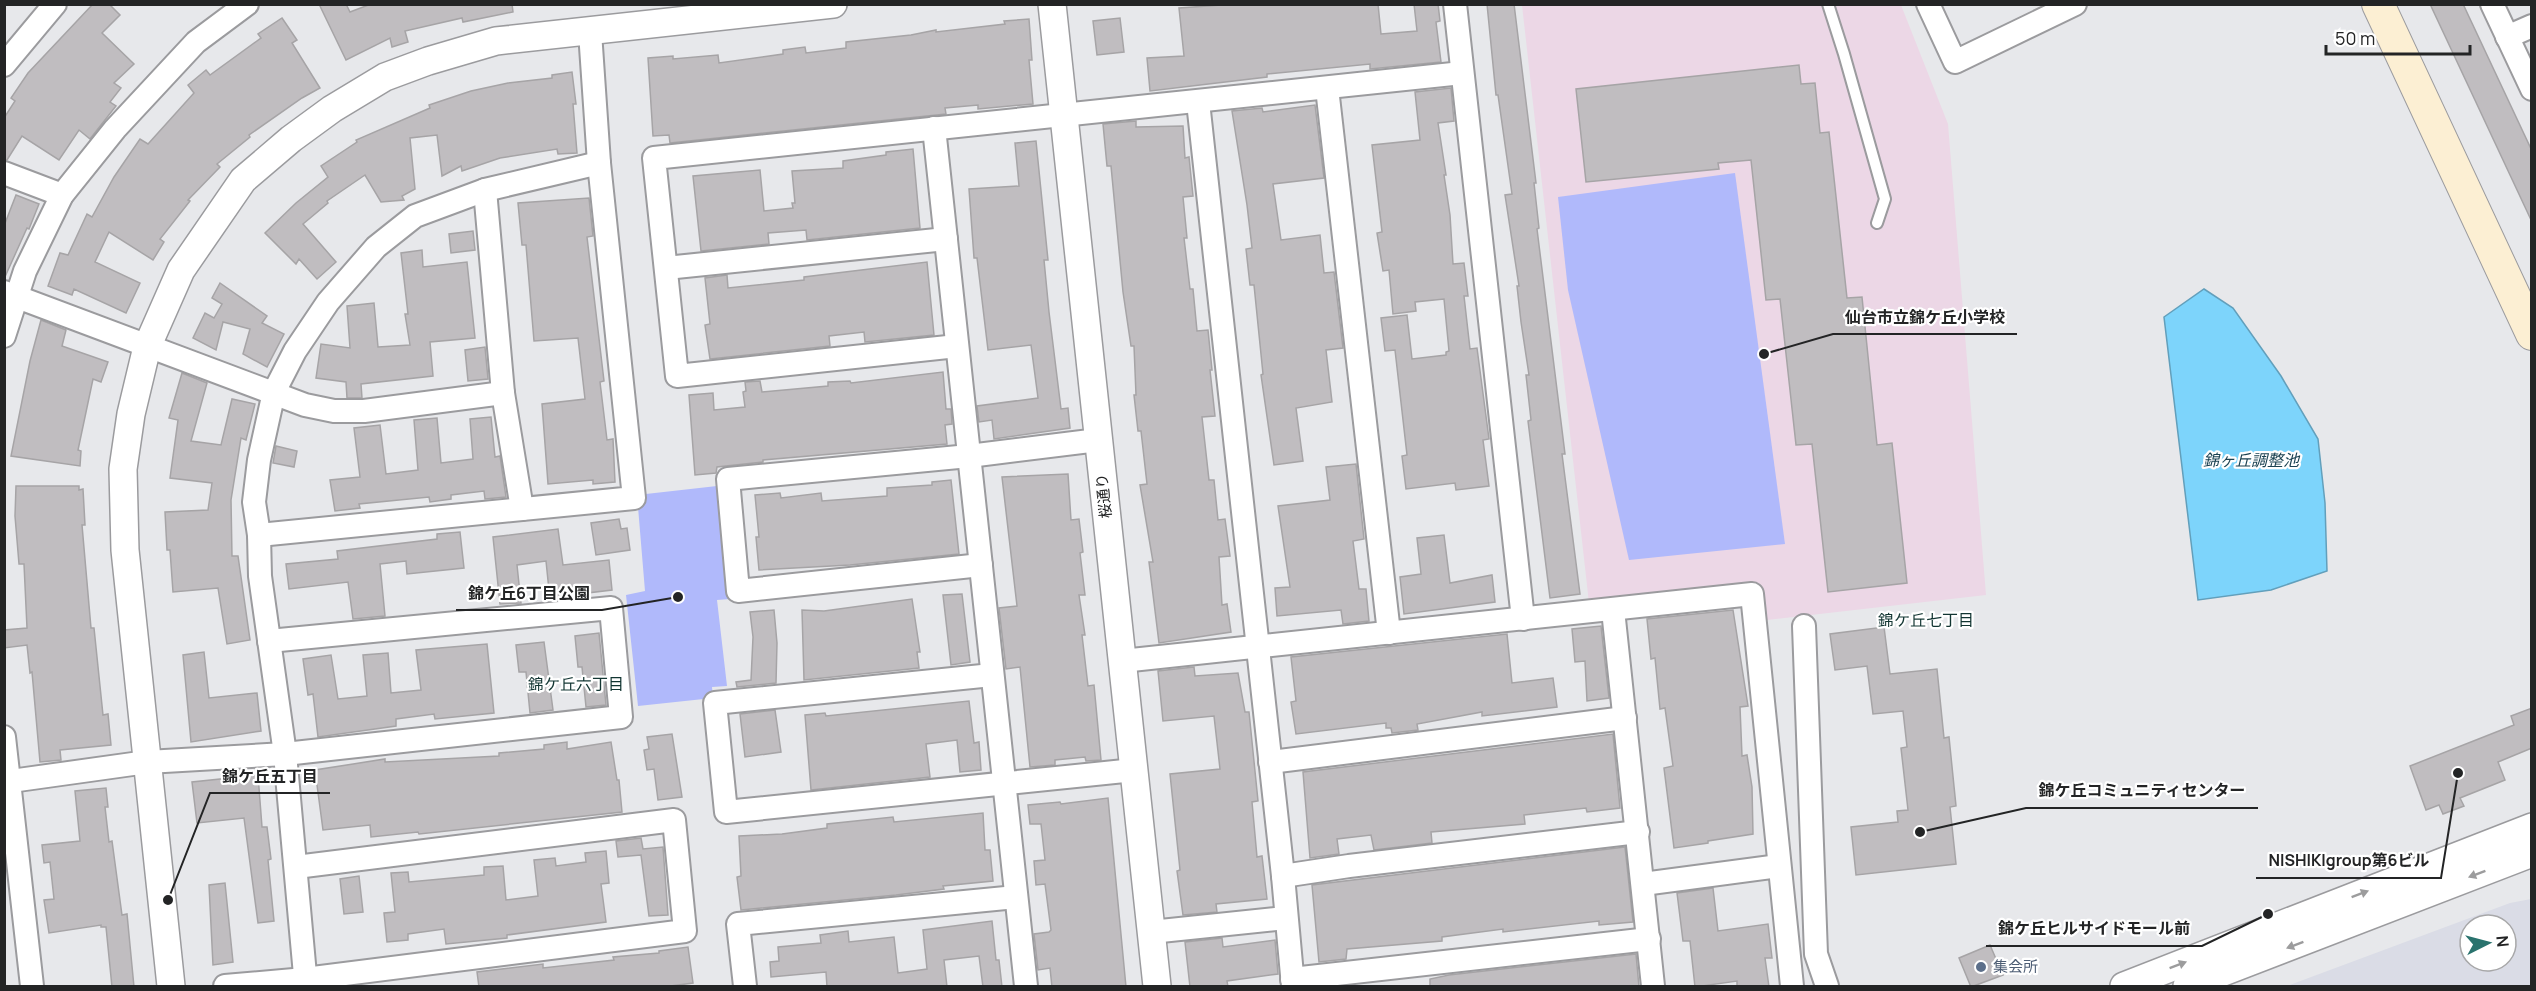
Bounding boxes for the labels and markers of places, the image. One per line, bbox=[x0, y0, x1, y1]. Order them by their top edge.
callout: 仙台市立錦ケ丘小学校 bbox=[1833, 300, 2017, 334]
callout: 錦ケ丘6丁目公園 bbox=[456, 576, 602, 610]
callout: 錦ケ丘五丁目 bbox=[210, 759, 330, 793]
callout: 錦ケ丘コミュニティセンター bbox=[2026, 774, 2258, 808]
callout: NISHIKIgroup第6ビル bbox=[2256, 844, 2441, 878]
callout: 錦ケ丘ヒルサイドモール前 bbox=[1986, 912, 2202, 946]
place label: 集会所 bbox=[1993, 956, 2038, 977]
marker: 集会所 bbox=[1974, 960, 1988, 974]

